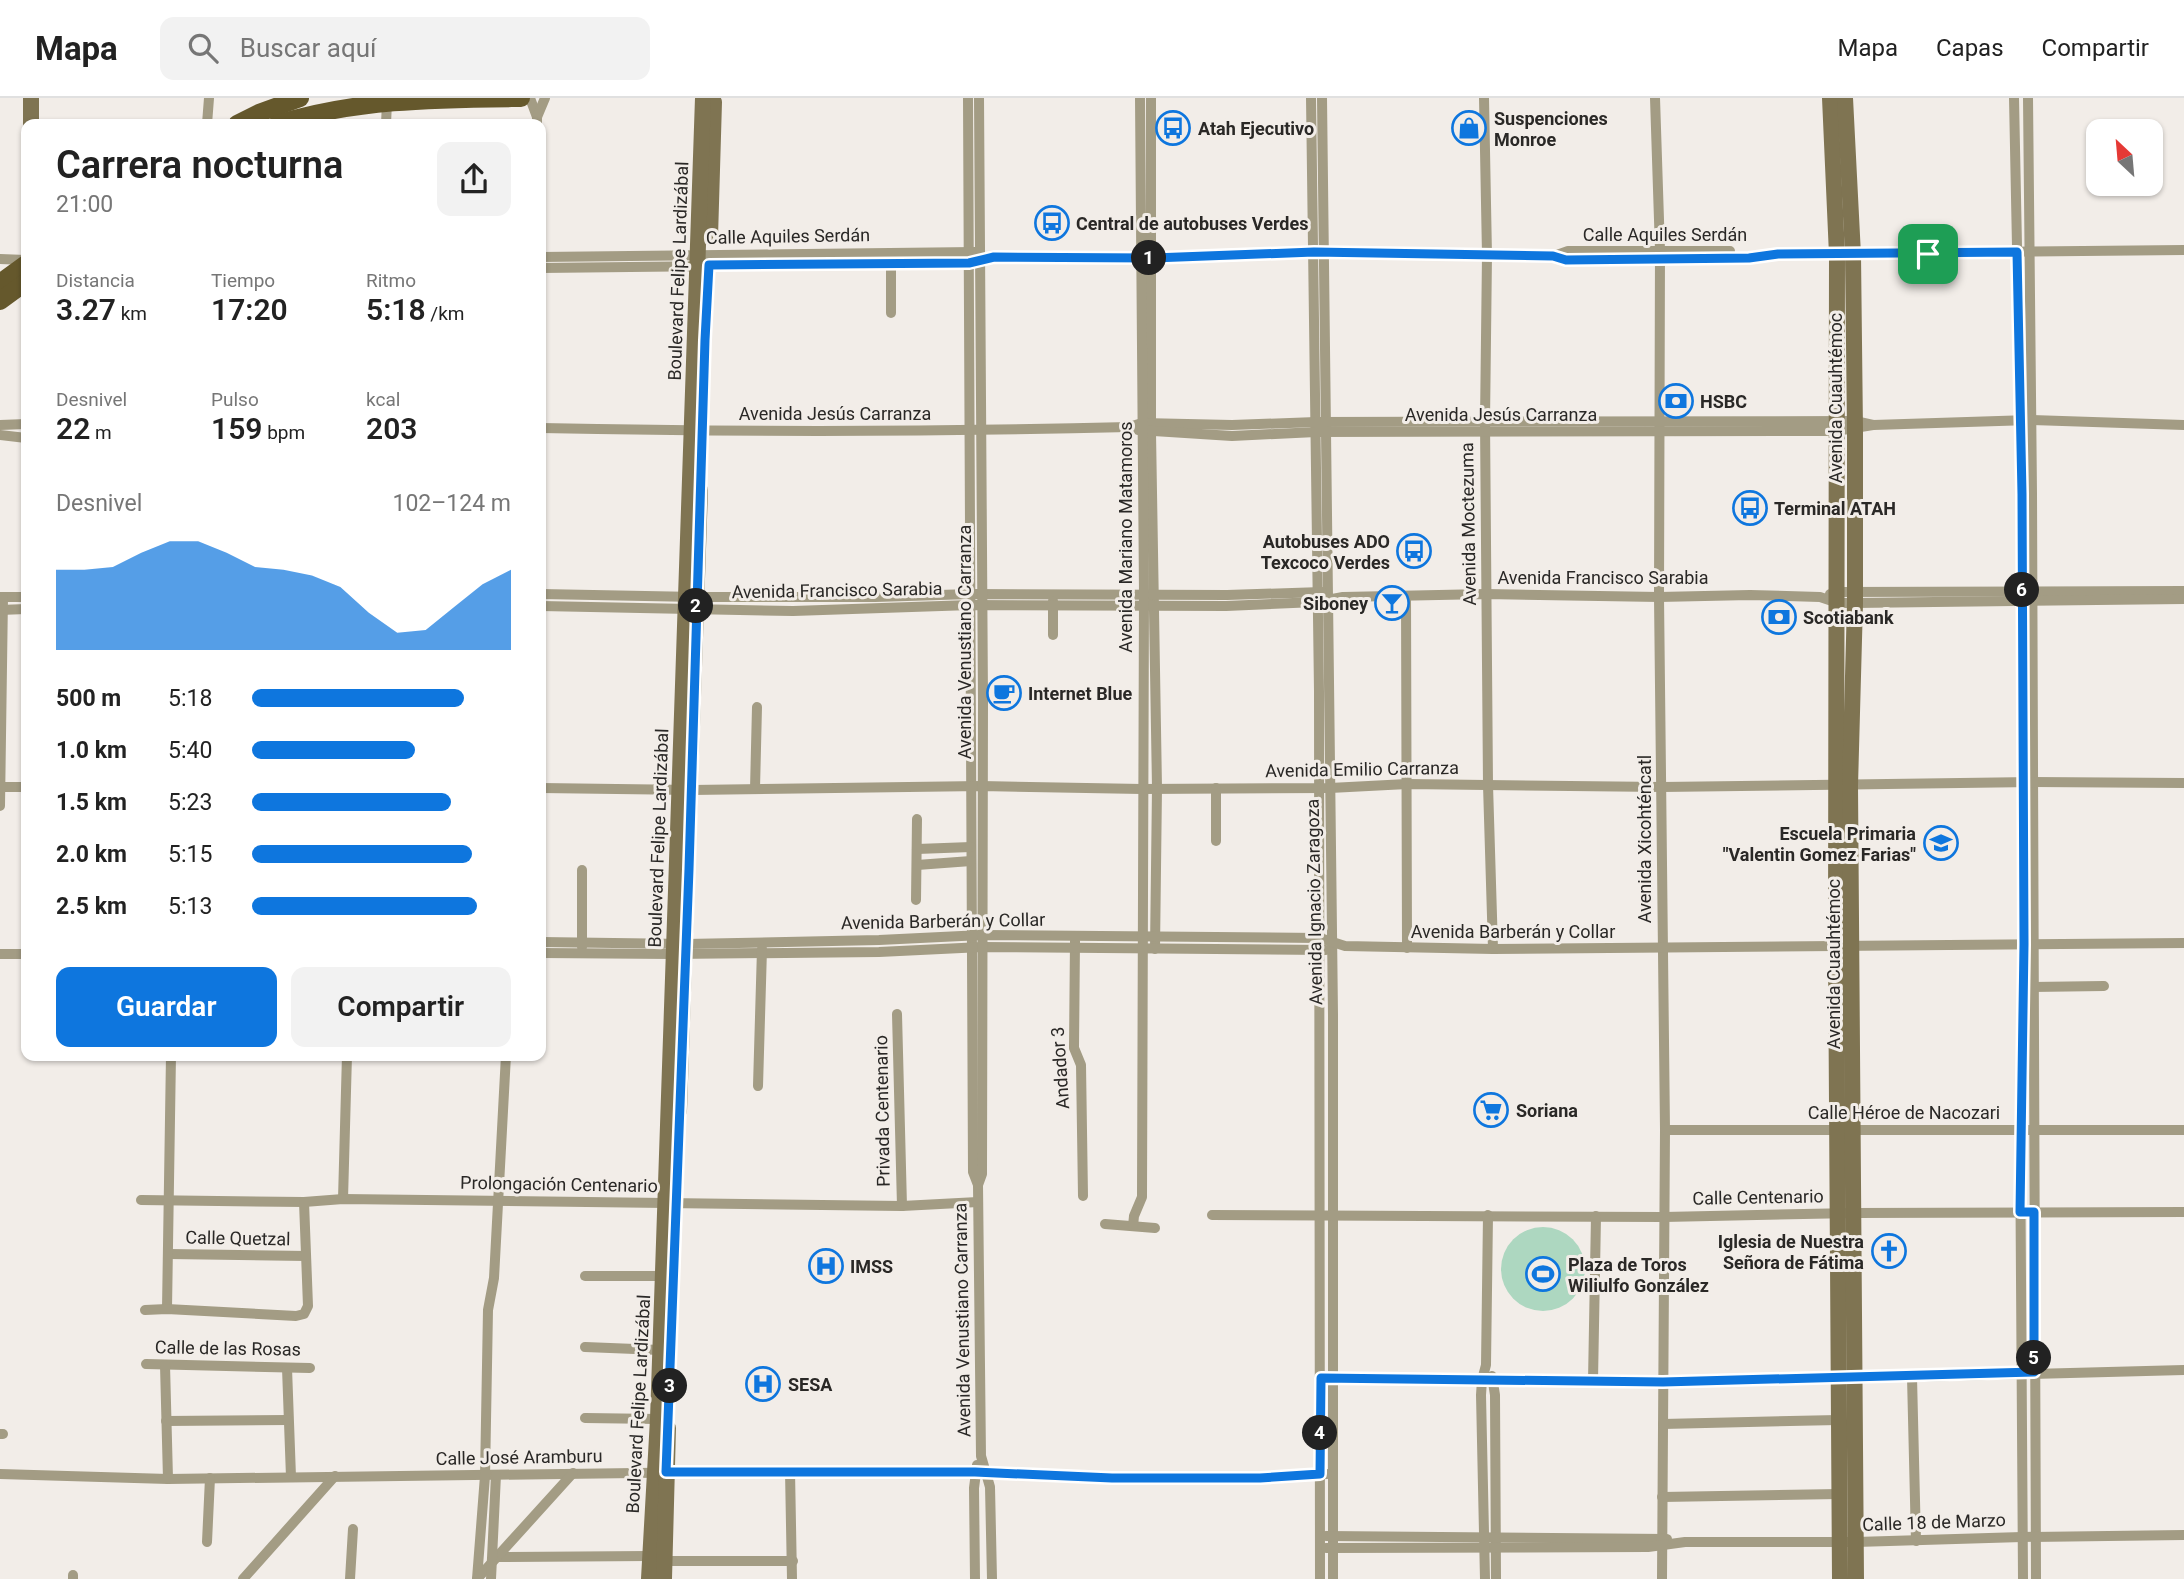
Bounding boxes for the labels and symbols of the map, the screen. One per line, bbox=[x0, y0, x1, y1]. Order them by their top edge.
place label: Suspenciones Monroe bbox=[1494, 108, 1608, 150]
bus stop icon: Atah Ejecutivo bbox=[1154, 109, 1192, 147]
shop icon: Suspenciones Monroe bbox=[1450, 109, 1488, 147]
place label: Atah Ejecutivo bbox=[1198, 118, 1314, 139]
north arrow bbox=[2086, 119, 2163, 196]
street label: Boulevard Felipe Lardizábal bbox=[664, 161, 692, 381]
bus stop icon: Central de autobuses Verdes bbox=[1033, 204, 1071, 242]
place label: Central de autobuses Verdes bbox=[1076, 213, 1308, 234]
street label: Calle Aquiles Serdán bbox=[706, 224, 870, 248]
street label: Calle Aquiles Serdán bbox=[1583, 224, 1747, 245]
pin bbox=[1898, 224, 1958, 284]
pin: 1 bbox=[1132, 240, 1166, 276]
street label: Avenida Cuauhtémoc bbox=[1825, 313, 1846, 483]
bank icon: HSBC bbox=[1657, 382, 1695, 420]
place label: HSBC bbox=[1700, 391, 1747, 412]
street label: Avenida Jesús Carranza bbox=[739, 403, 931, 424]
street label: Avenida Jesús Carranza bbox=[1405, 404, 1597, 425]
street label: Avenida Mariano Matamoros bbox=[1115, 421, 1136, 653]
street label: Avenida Moctezuma bbox=[1456, 442, 1480, 606]
bus stop icon: Terminal ATAH bbox=[1731, 489, 1769, 527]
place label: Terminal ATAH bbox=[1774, 498, 1896, 519]
street label: Avenida Venustiano Carranza bbox=[954, 525, 975, 759]
place label: Autobuses ADO Texcoco Verdes bbox=[1261, 531, 1390, 573]
bus stop icon: Autobuses ADO Texcoco Verdes bbox=[1395, 532, 1433, 570]
street label: Avenida Francisco Sarabia bbox=[1498, 567, 1708, 588]
pin: 6 bbox=[2004, 573, 2039, 608]
street label: Avenida Francisco Sarabia bbox=[731, 578, 943, 602]
bar icon: Siboney bbox=[1373, 584, 1411, 622]
pin: 2 bbox=[678, 588, 714, 624]
place label: Siboney bbox=[1303, 593, 1369, 614]
bank icon: Scotiabank bbox=[1760, 598, 1798, 636]
place label: Scotiabank bbox=[1803, 607, 1894, 628]
cafe icon: Internet Blue bbox=[985, 674, 1023, 712]
place label: Internet Blue bbox=[1028, 683, 1132, 704]
street label: Boulevard Felipe Lardizábal bbox=[644, 728, 672, 948]
street label: Avenida Xicohténcatl bbox=[1634, 755, 1655, 923]
street label: Avenida Emilio Carranza bbox=[1265, 757, 1459, 781]
street label: Avenida Ignacio Zaragoza bbox=[1302, 799, 1326, 1005]
place label: Escuela Primaria "Valentin Gomez Farias" bbox=[1723, 823, 1916, 865]
school or university icon: Escuela Primaria "Valentin Gomez Farias" bbox=[1922, 824, 1960, 862]
street label: Avenida Cuauhtémoc bbox=[1823, 879, 1844, 1049]
street label: Avenida Barberán y Collar bbox=[841, 909, 1045, 933]
street label: Avenida Barberán y Collar bbox=[1411, 921, 1615, 942]
street label: Andador 3 bbox=[1047, 1026, 1073, 1110]
street label: Privada Centenario bbox=[870, 1035, 894, 1187]
supermarket icon: Soriana bbox=[1472, 1091, 1510, 1129]
place label: Soriana bbox=[1516, 1100, 1578, 1121]
street label: Calle Héroe de Nacozari bbox=[1808, 1102, 2000, 1123]
street label: Prolongación Centenario bbox=[460, 1172, 658, 1196]
street label: Calle Centenario bbox=[1692, 1185, 1824, 1209]
street label: Avenida Venustiano Carranza bbox=[949, 1203, 975, 1437]
street label: Calle Quetzal bbox=[185, 1227, 291, 1249]
place label: Iglesia de Nuestra Señora de Fátima bbox=[1718, 1231, 1864, 1273]
church icon: Iglesia de Nuestra Señora de Fátima bbox=[1870, 1232, 1908, 1270]
hospital icon: IMSS bbox=[807, 1247, 845, 1285]
place label: Plaza de Toros Wiliulfo González bbox=[1568, 1254, 1709, 1296]
sports icon: Plaza de Toros Wiliulfo González bbox=[1524, 1255, 1562, 1293]
place label: IMSS bbox=[850, 1256, 893, 1277]
street label: Boulevard Felipe Lardizábal bbox=[622, 1294, 654, 1514]
street label: Calle de las Rosas bbox=[155, 1336, 301, 1360]
pin: 5 bbox=[2016, 1340, 2052, 1376]
hospital icon: SESA bbox=[744, 1365, 782, 1403]
pin: 3 bbox=[652, 1368, 688, 1404]
place label: SESA bbox=[788, 1374, 833, 1395]
pin: 4 bbox=[1302, 1416, 1338, 1450]
street label: Calle José Aramburu bbox=[435, 1445, 603, 1469]
street label: Calle 18 de Marzo bbox=[1862, 1509, 2006, 1535]

